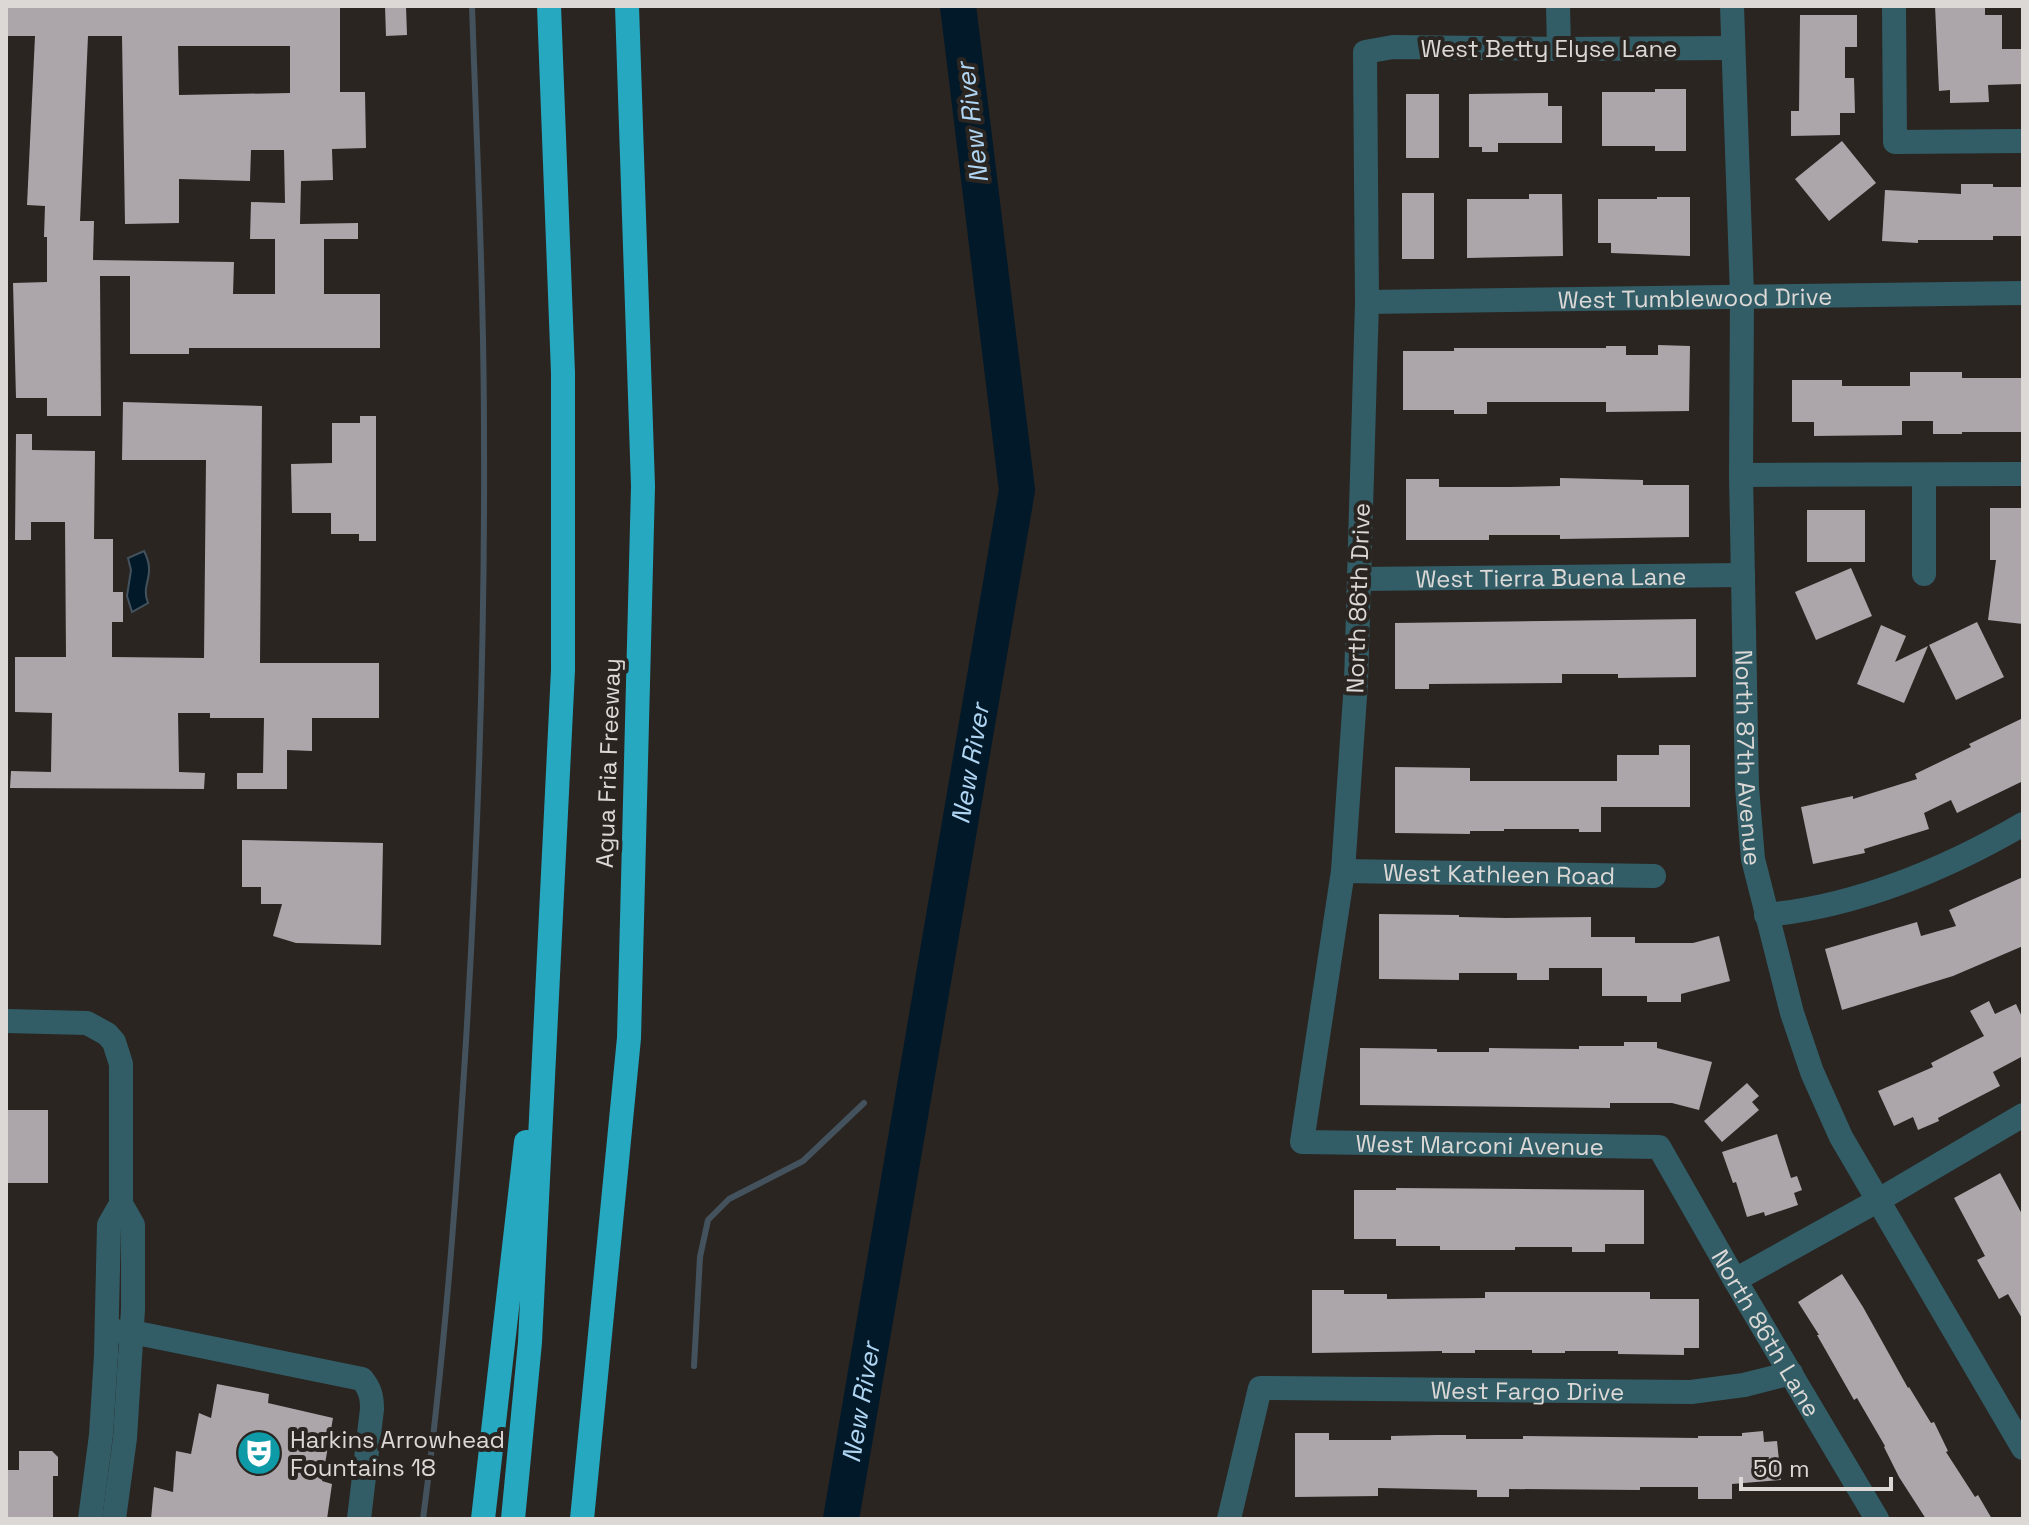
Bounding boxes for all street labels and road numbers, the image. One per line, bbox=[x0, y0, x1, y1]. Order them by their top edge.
street label: West Betty Elyse Lane bbox=[1420, 33, 1678, 64]
street label: West Tumblewood Drive bbox=[1557, 280, 1833, 315]
street label: North 86th Drive bbox=[1339, 502, 1377, 694]
street label: West Tierra Buena Lane bbox=[1415, 560, 1687, 594]
street label: North 87th Avenue bbox=[1729, 649, 1769, 867]
street label: Agua Fria Freeway bbox=[589, 658, 627, 868]
street label: West Kathleen Road bbox=[1383, 856, 1615, 891]
street label: West Marconi Avenue bbox=[1356, 1127, 1604, 1162]
street label: North 86th Lane bbox=[1705, 1244, 1828, 1422]
street label: West Fargo Drive bbox=[1430, 1374, 1624, 1407]

